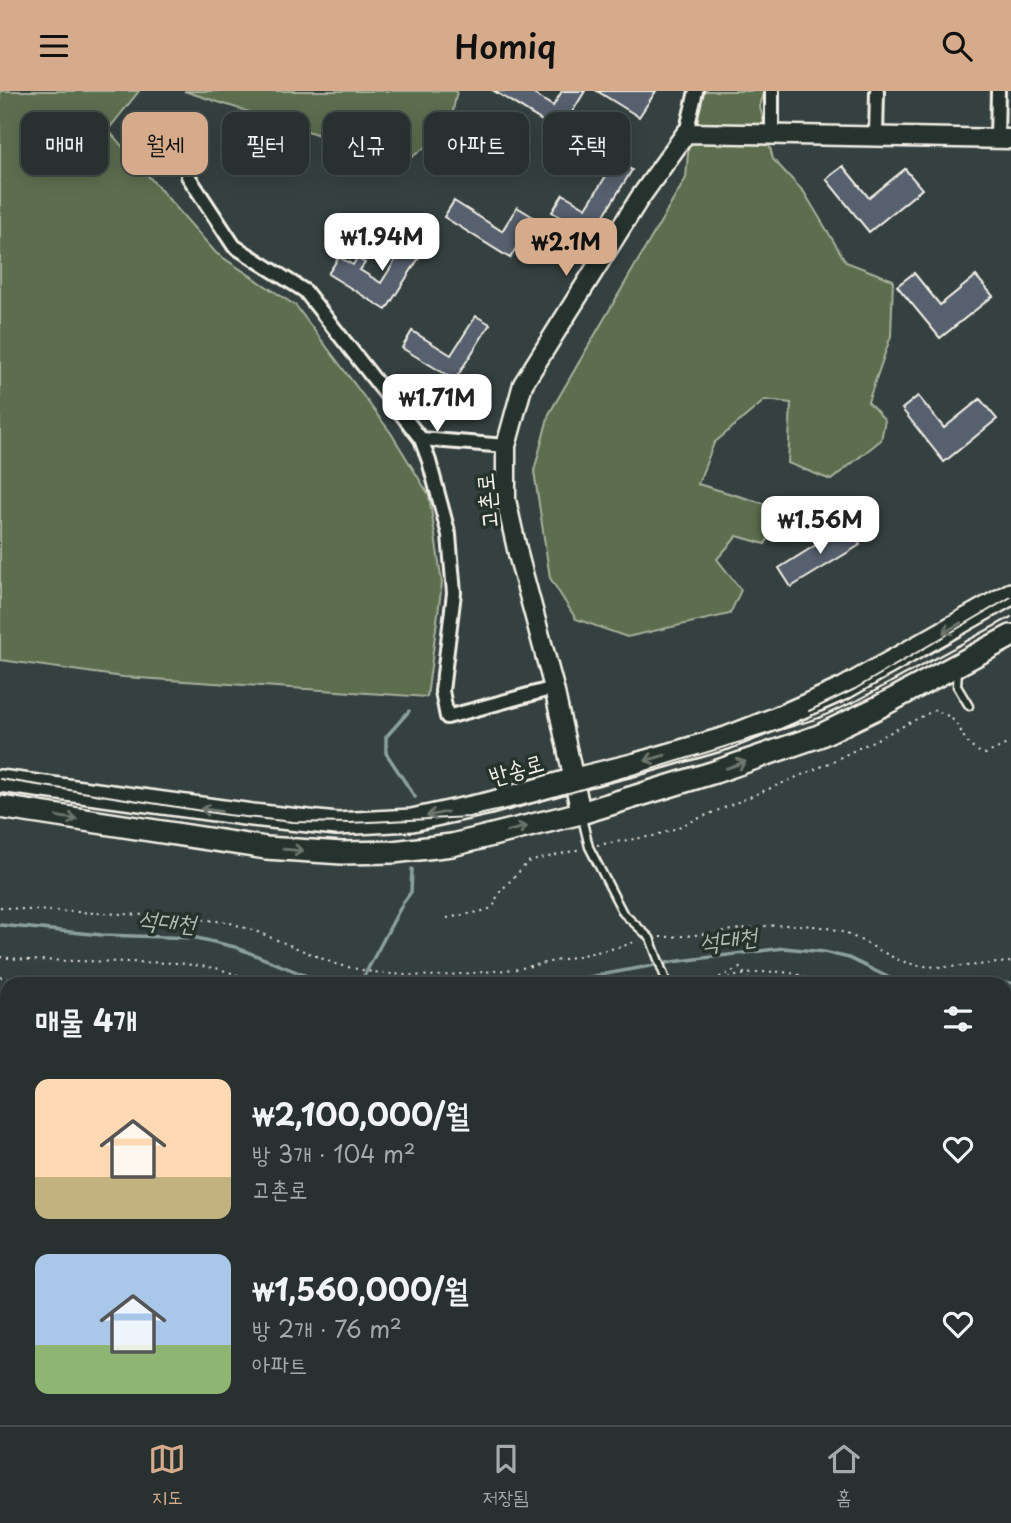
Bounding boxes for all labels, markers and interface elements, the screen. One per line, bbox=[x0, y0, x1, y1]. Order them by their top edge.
text: Homiq bbox=[455, 22, 556, 70]
icon: menu bbox=[35, 27, 73, 65]
icon: search bbox=[938, 27, 976, 65]
chip: 매매 bbox=[21, 112, 108, 175]
chip: 월세 bbox=[122, 112, 208, 175]
chip: 필터 bbox=[222, 112, 309, 175]
chip: 신규 bbox=[323, 112, 410, 175]
chip: 아파트 bbox=[424, 112, 529, 175]
chip: 주택 bbox=[543, 112, 630, 175]
pin: ₩1.94M bbox=[325, 213, 439, 273]
text: ₩1.94M bbox=[340, 218, 424, 253]
pin: ₩2.1M bbox=[517, 219, 615, 278]
text: ₩2.1M bbox=[531, 223, 601, 258]
pin: ₩1.71M bbox=[380, 375, 494, 434]
text: ₩1.71M bbox=[399, 379, 475, 414]
street label: 고촌로 bbox=[466, 472, 506, 530]
pin: ₩1.56M bbox=[763, 497, 877, 556]
text: ₩1.56M bbox=[777, 501, 863, 536]
one-way arrow bbox=[942, 621, 962, 635]
street label: 반송로 bbox=[484, 744, 548, 792]
one-way arrow bbox=[644, 753, 666, 766]
one-way arrow bbox=[724, 758, 746, 770]
one-way arrow bbox=[201, 803, 223, 816]
one-way arrow bbox=[426, 808, 449, 822]
one-way arrow bbox=[56, 812, 78, 825]
one-way arrow bbox=[506, 821, 528, 834]
one-way arrow bbox=[281, 844, 303, 857]
water label: 석대천 bbox=[137, 900, 200, 941]
water label: 석대천 bbox=[697, 916, 762, 959]
text: 매물 4개 bbox=[35, 997, 137, 1042]
icon: filters bbox=[939, 1000, 977, 1038]
text: ₩2,100,000/월 bbox=[252, 1091, 469, 1136]
icon: home bbox=[91, 1107, 175, 1191]
icon: heart bbox=[939, 1130, 977, 1168]
text: 방 3개 · 104 m² bbox=[252, 1136, 416, 1171]
text: 고촌로 bbox=[252, 1171, 308, 1206]
text: ₩1,560,000/월 bbox=[252, 1266, 468, 1311]
icon: home bbox=[91, 1282, 175, 1366]
icon: heart bbox=[939, 1305, 977, 1343]
text: 방 2개 · 76 m² bbox=[252, 1311, 402, 1346]
text: 아파트 bbox=[252, 1346, 308, 1381]
tab: 지도 bbox=[148, 1440, 186, 1511]
tab: 저장됨 bbox=[483, 1440, 528, 1511]
tab: 홈 bbox=[825, 1440, 863, 1511]

